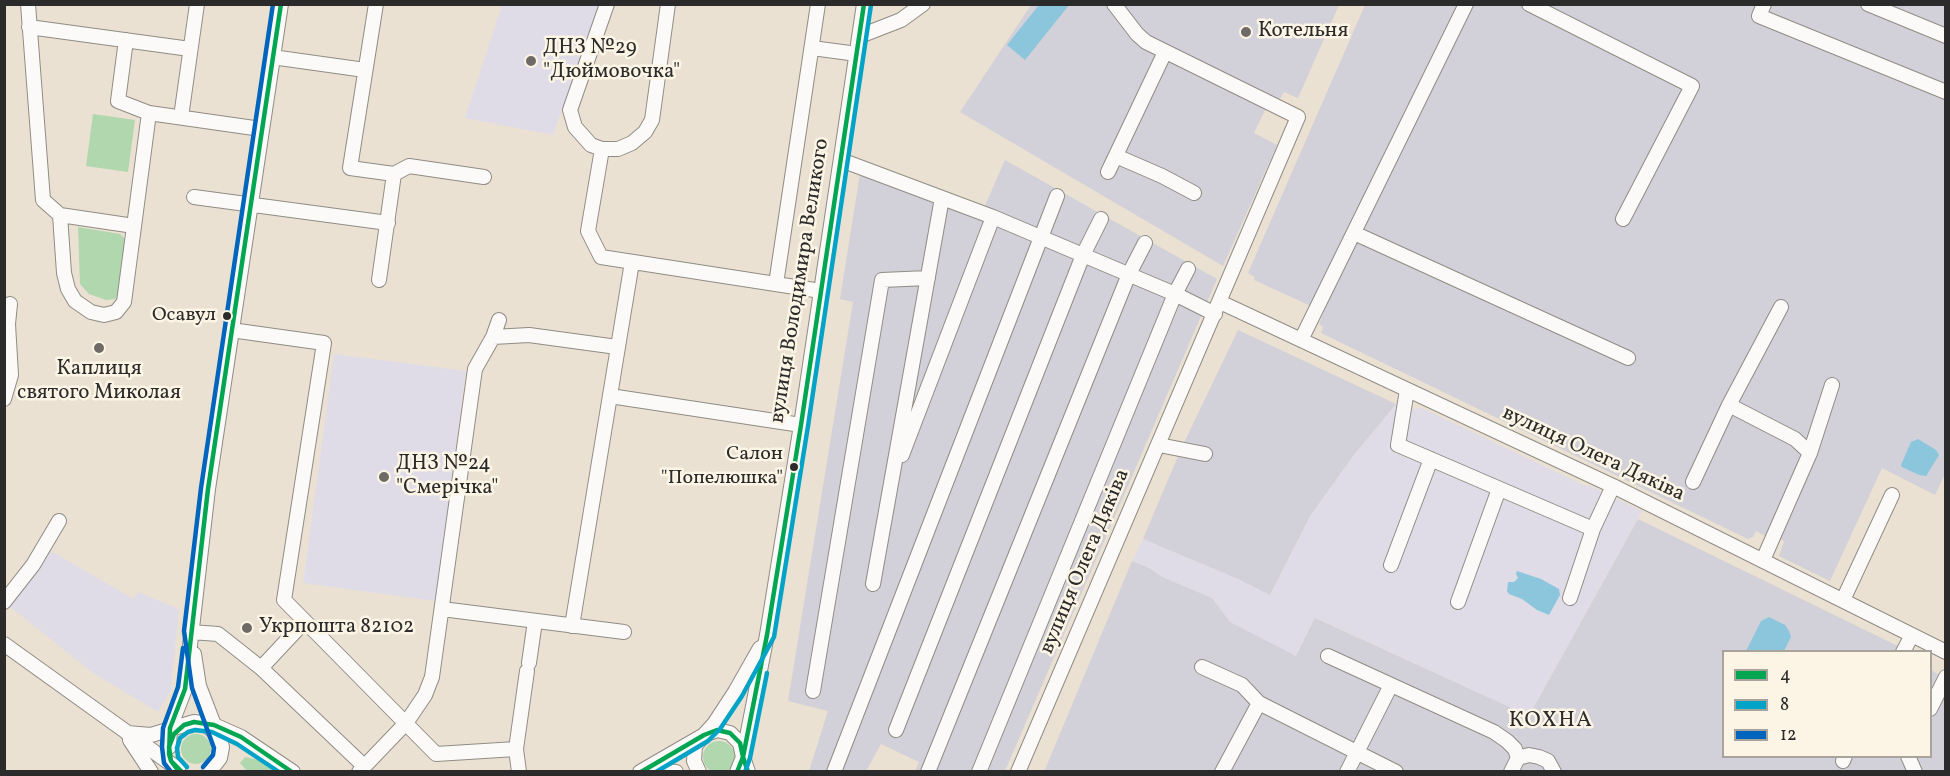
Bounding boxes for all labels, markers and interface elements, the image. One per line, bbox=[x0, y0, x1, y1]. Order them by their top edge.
place label: Котельня bbox=[1258, 19, 1348, 45]
marker: Котельня bbox=[1239, 25, 1253, 39]
place label: ДНЗ №29 "Дюймовочка" bbox=[543, 36, 680, 86]
marker: ДНЗ №29 "Дюймовочка" bbox=[524, 54, 538, 68]
street label: вулиця Володимира Великого bbox=[766, 137, 836, 425]
place label: Осавул bbox=[152, 304, 216, 328]
marker: Осавул bbox=[221, 310, 233, 322]
marker: Каплиця святого Миколая bbox=[92, 341, 106, 355]
place label: Каплиця святого Миколая bbox=[17, 357, 181, 407]
street label: вулиця Олега Дяківа bbox=[1498, 402, 1688, 508]
place label: Салон "Попелюшка" bbox=[661, 443, 783, 490]
place label: ДНЗ №24 "Смерічка" bbox=[396, 452, 498, 502]
marker: Салон "Попелюшка" bbox=[788, 461, 800, 473]
street label: вулиця Олега Дяківа bbox=[1036, 466, 1136, 658]
marker: ДНЗ №24 "Смерічка" bbox=[377, 470, 391, 484]
place label: Укрпошта 82102 bbox=[259, 615, 414, 641]
marker: Укрпошта 82102 bbox=[240, 621, 254, 635]
legend bbox=[1722, 650, 1932, 758]
text: 4 bbox=[1780, 663, 1791, 688]
text: 8 bbox=[1780, 693, 1789, 718]
district label: КОХНА bbox=[1509, 709, 1593, 735]
text: 12 bbox=[1780, 723, 1797, 748]

